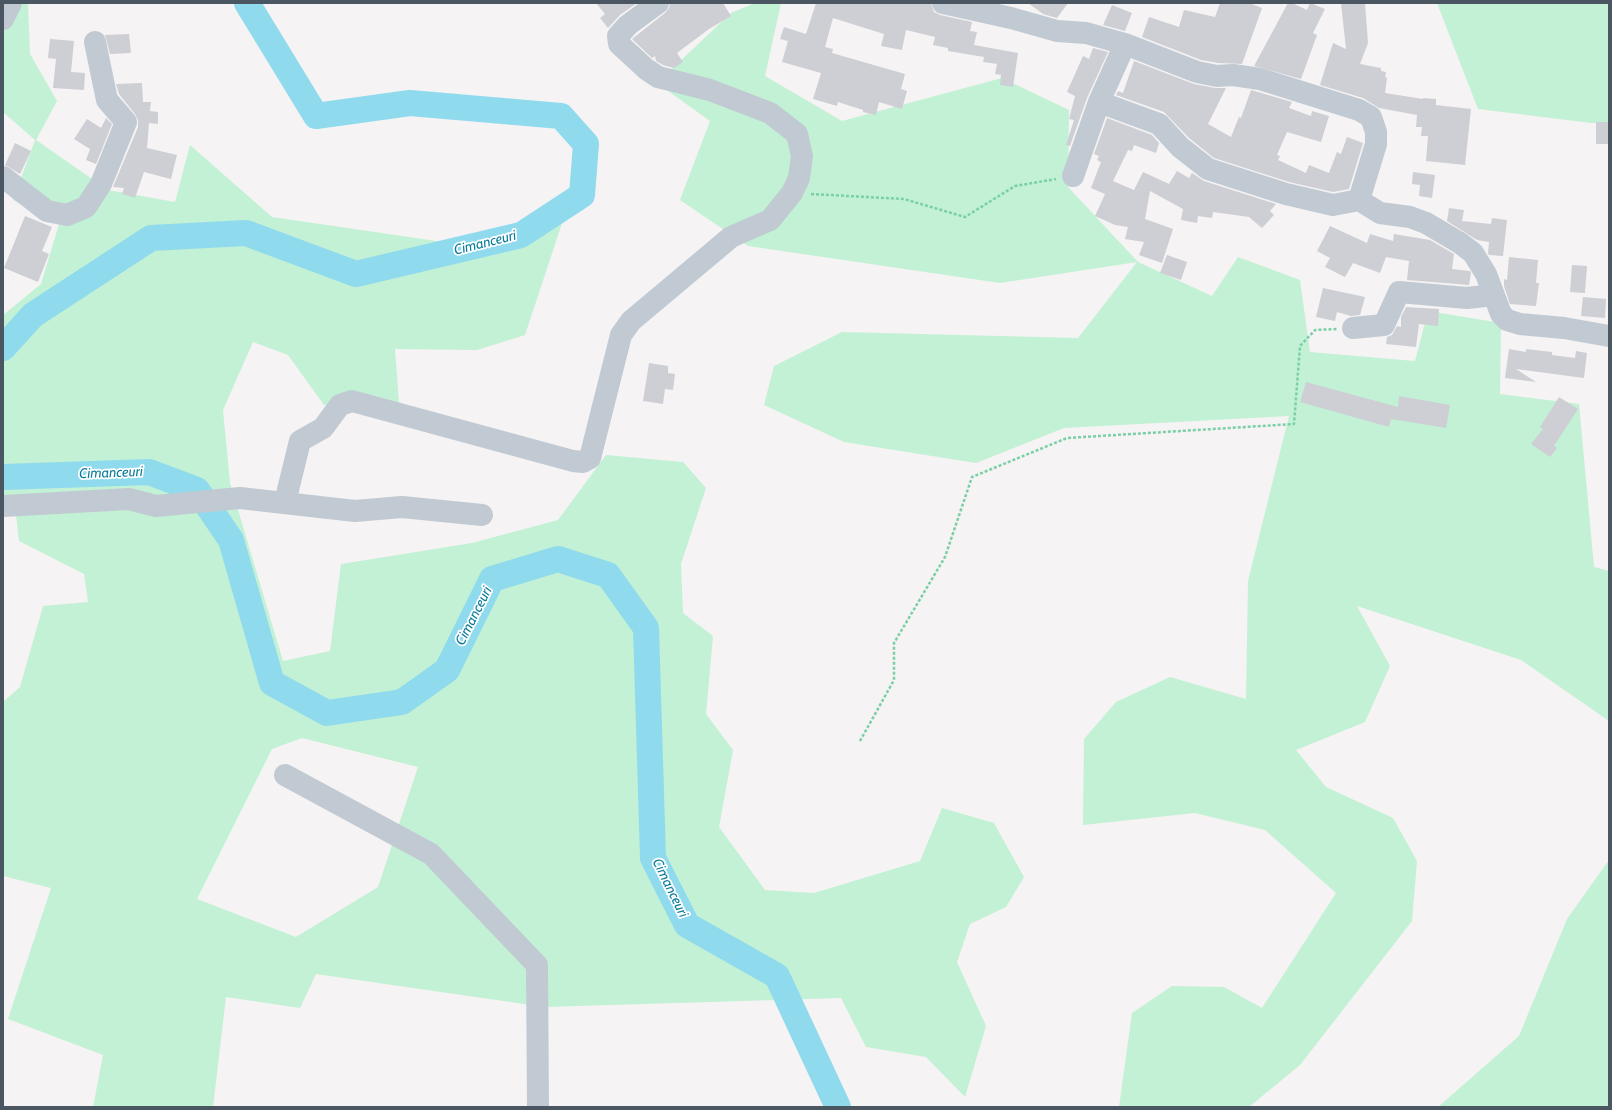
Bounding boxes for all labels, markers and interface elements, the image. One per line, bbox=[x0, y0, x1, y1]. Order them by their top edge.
water label: Cimanceuri bbox=[452, 227, 518, 259]
water label: Cimanceuri bbox=[79, 463, 143, 483]
water label: Cimanceuri bbox=[452, 584, 496, 648]
water label: Cimanceuri bbox=[649, 856, 691, 920]

